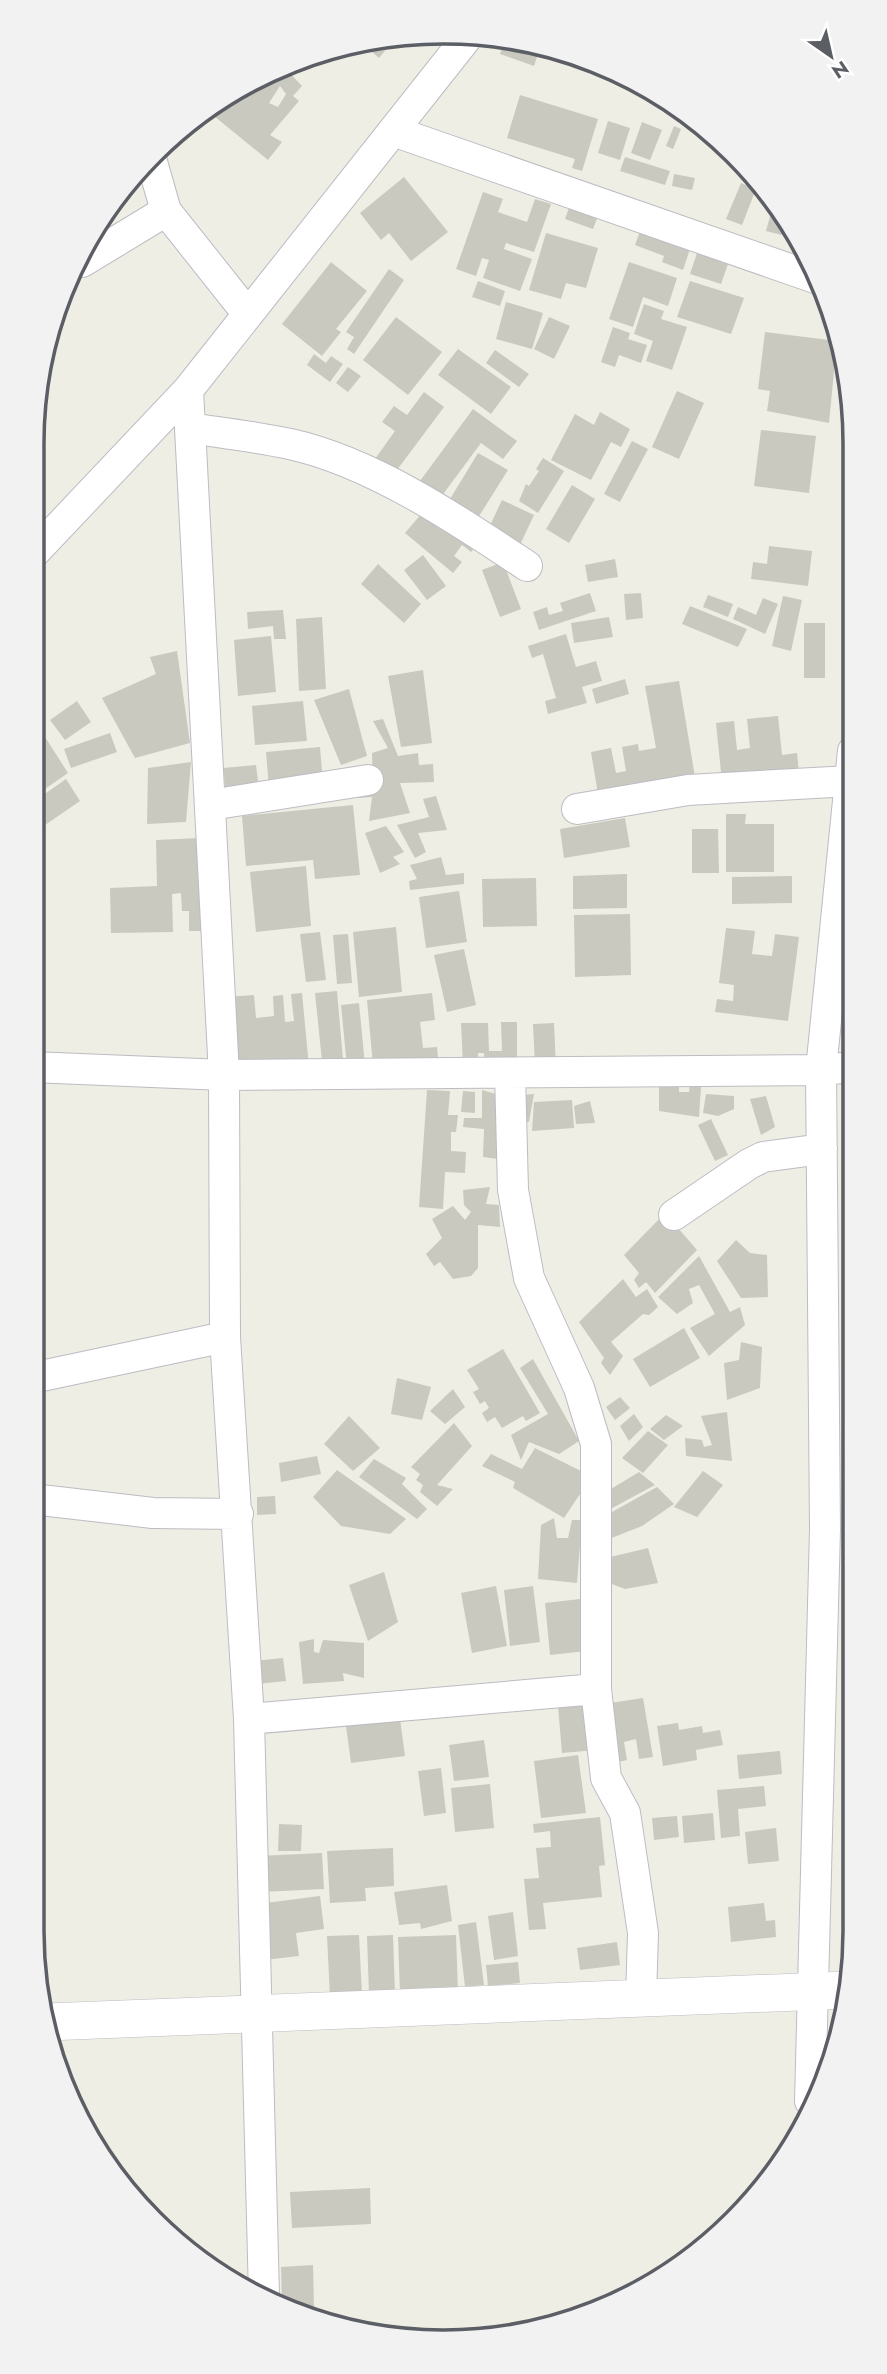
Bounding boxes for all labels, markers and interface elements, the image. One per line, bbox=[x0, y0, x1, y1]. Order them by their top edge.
north arrow bbox=[796, 21, 866, 91]
text: N bbox=[826, 54, 854, 85]

